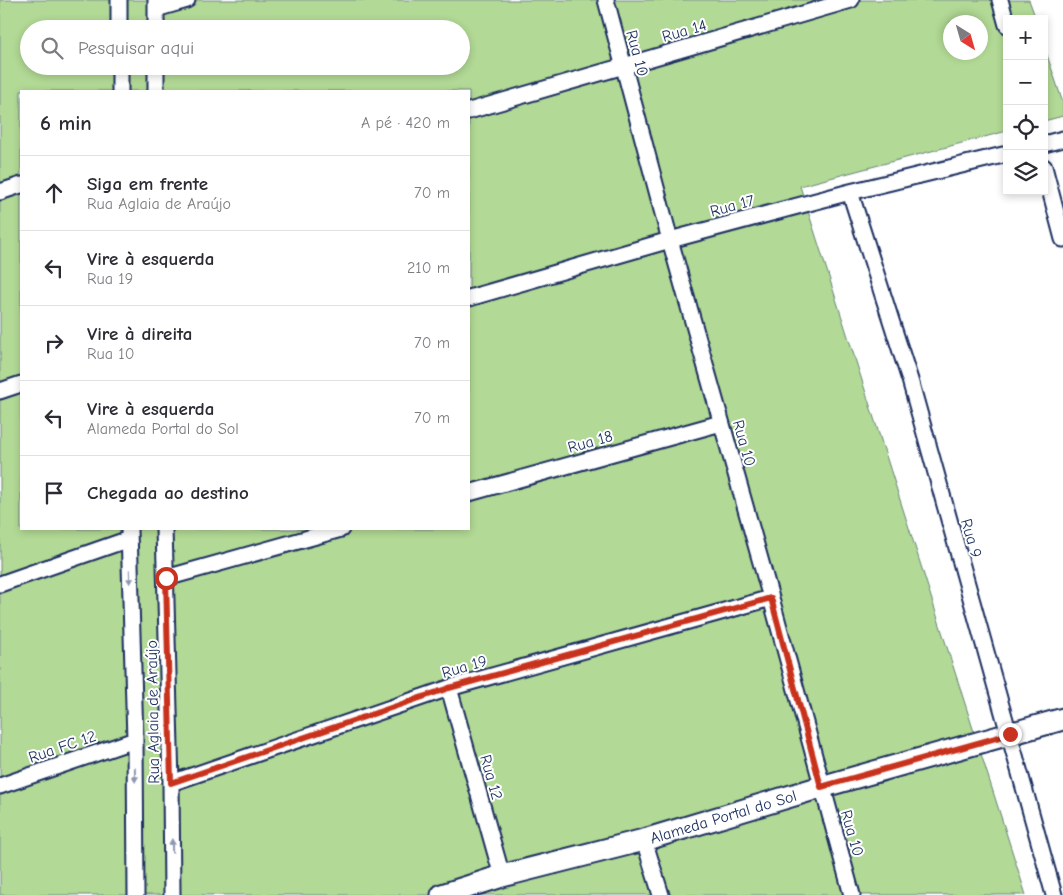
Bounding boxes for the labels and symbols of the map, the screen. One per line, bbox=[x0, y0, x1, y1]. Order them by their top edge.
north arrow bbox=[943, 15, 988, 60]
street label: Rua 14 bbox=[660, 16, 709, 46]
street label: Rua 10 bbox=[622, 28, 652, 78]
street label: Rua 17 bbox=[708, 191, 757, 221]
street label: Rua 10 bbox=[729, 418, 759, 469]
street label: Rua 18 bbox=[566, 427, 615, 457]
street label: Rua 9 bbox=[957, 517, 985, 560]
route start bbox=[155, 567, 178, 590]
one-way arrow bbox=[126, 570, 134, 586]
street label: Rua Aglaia de Araújo bbox=[143, 640, 163, 784]
street label: Rua 19 bbox=[440, 652, 489, 682]
route end bbox=[999, 723, 1022, 746]
street label: Rua FC 12 bbox=[26, 727, 98, 767]
street label: Rua 12 bbox=[476, 753, 506, 802]
one-way arrow bbox=[131, 767, 139, 783]
street label: Alameda Portal do Sol bbox=[648, 787, 799, 848]
street label: Rua 10 bbox=[837, 808, 867, 859]
one-way arrow bbox=[168, 838, 176, 854]

